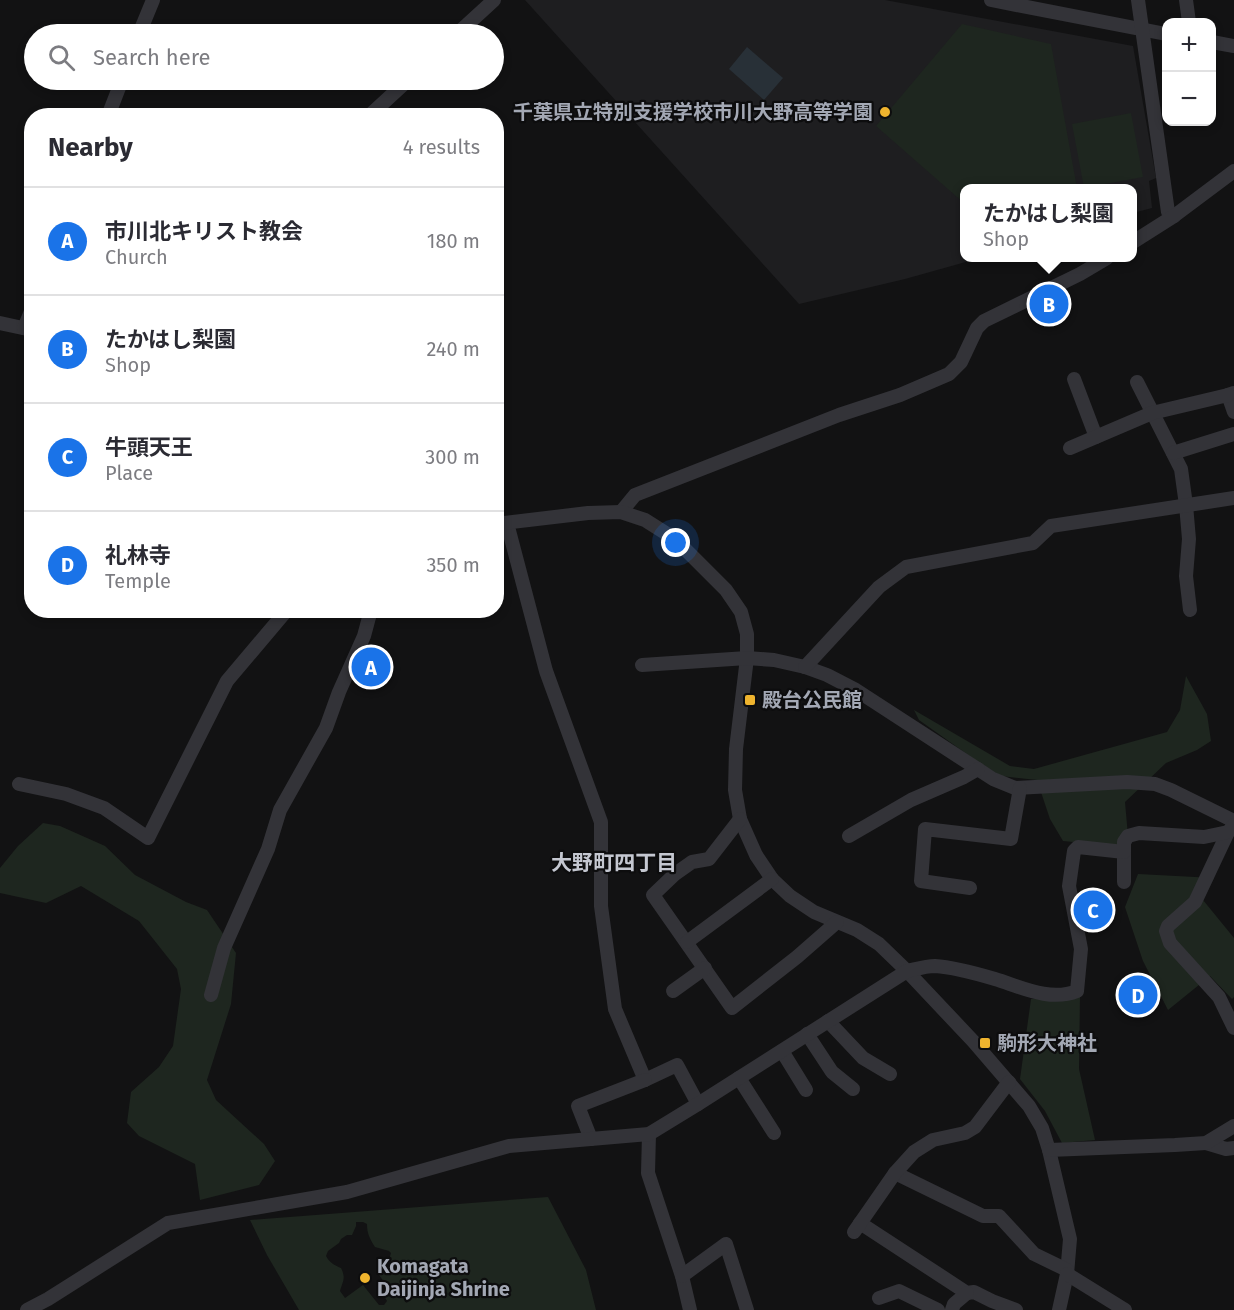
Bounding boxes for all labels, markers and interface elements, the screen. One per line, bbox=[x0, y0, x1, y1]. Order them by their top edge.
map controls bbox=[1162, 18, 1216, 126]
button: + bbox=[1162, 18, 1216, 72]
search box bbox=[24, 24, 504, 90]
icon: search bbox=[45, 41, 78, 74]
text: Search here bbox=[93, 44, 211, 71]
button: − bbox=[1162, 72, 1216, 126]
place label: 千葉県立特別支援学校市川大野高等学園 bbox=[513, 100, 873, 124]
marker: 千葉県立特別支援学校市川大野高等学園 bbox=[878, 105, 892, 119]
text: Nearby bbox=[48, 132, 133, 163]
text: 4 results bbox=[403, 135, 480, 159]
popup bbox=[960, 184, 1137, 262]
text: たかはし梨園 bbox=[983, 200, 1114, 227]
text: 市川北キリスト教会 bbox=[105, 218, 303, 245]
text: Shop bbox=[983, 227, 1029, 251]
text: A bbox=[62, 229, 73, 253]
text: 180 m bbox=[427, 229, 480, 253]
text: Church bbox=[105, 245, 168, 269]
pin: B bbox=[1030, 282, 1068, 326]
text: たかはし梨園 bbox=[105, 326, 236, 353]
text: B bbox=[61, 337, 74, 361]
text: 240 m bbox=[426, 337, 480, 361]
text: Shop bbox=[105, 353, 151, 377]
text: 牛頭天王 bbox=[105, 434, 193, 461]
text: C bbox=[62, 445, 73, 469]
text: 300 m bbox=[425, 445, 480, 469]
text: Place bbox=[105, 461, 153, 485]
your location bbox=[661, 528, 690, 557]
text: 礼林寺 bbox=[105, 542, 171, 569]
text: D bbox=[61, 553, 74, 577]
text: 350 m bbox=[426, 553, 480, 577]
text: Temple bbox=[105, 569, 171, 593]
pin: A bbox=[352, 644, 391, 690]
place label: 殿台公民館 bbox=[762, 688, 862, 712]
marker: 殿台公民館 bbox=[743, 693, 757, 707]
district label: 大野町四丁目 bbox=[551, 850, 677, 876]
pin: C bbox=[1074, 888, 1112, 932]
pin: D bbox=[1118, 972, 1158, 1018]
place label: 駒形大神社 bbox=[997, 1031, 1097, 1055]
marker: 駒形大神社 bbox=[978, 1036, 992, 1050]
place label: Komagata Daijinja Shrine bbox=[377, 1254, 510, 1301]
marker: Komagata Daijinja Shrine bbox=[358, 1271, 372, 1285]

